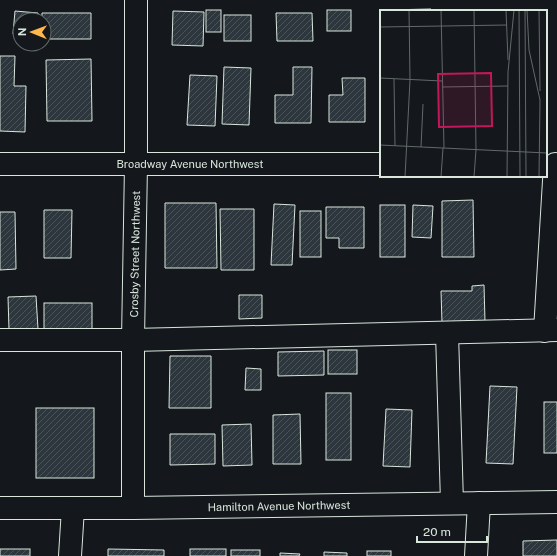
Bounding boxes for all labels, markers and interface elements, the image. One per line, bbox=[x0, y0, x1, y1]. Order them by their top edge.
inset map bbox=[380, 10, 547, 177]
north arrow bbox=[12, 12, 52, 52]
text: N bbox=[16, 27, 28, 36]
street label: Broadway Avenue Northwest bbox=[116, 158, 264, 170]
street label: Crosby Street Northwest bbox=[128, 191, 142, 317]
street label: Hamilton Avenue Northwest bbox=[207, 499, 351, 513]
scale bar bbox=[417, 518, 487, 544]
text: 20 m bbox=[423, 525, 451, 539]

